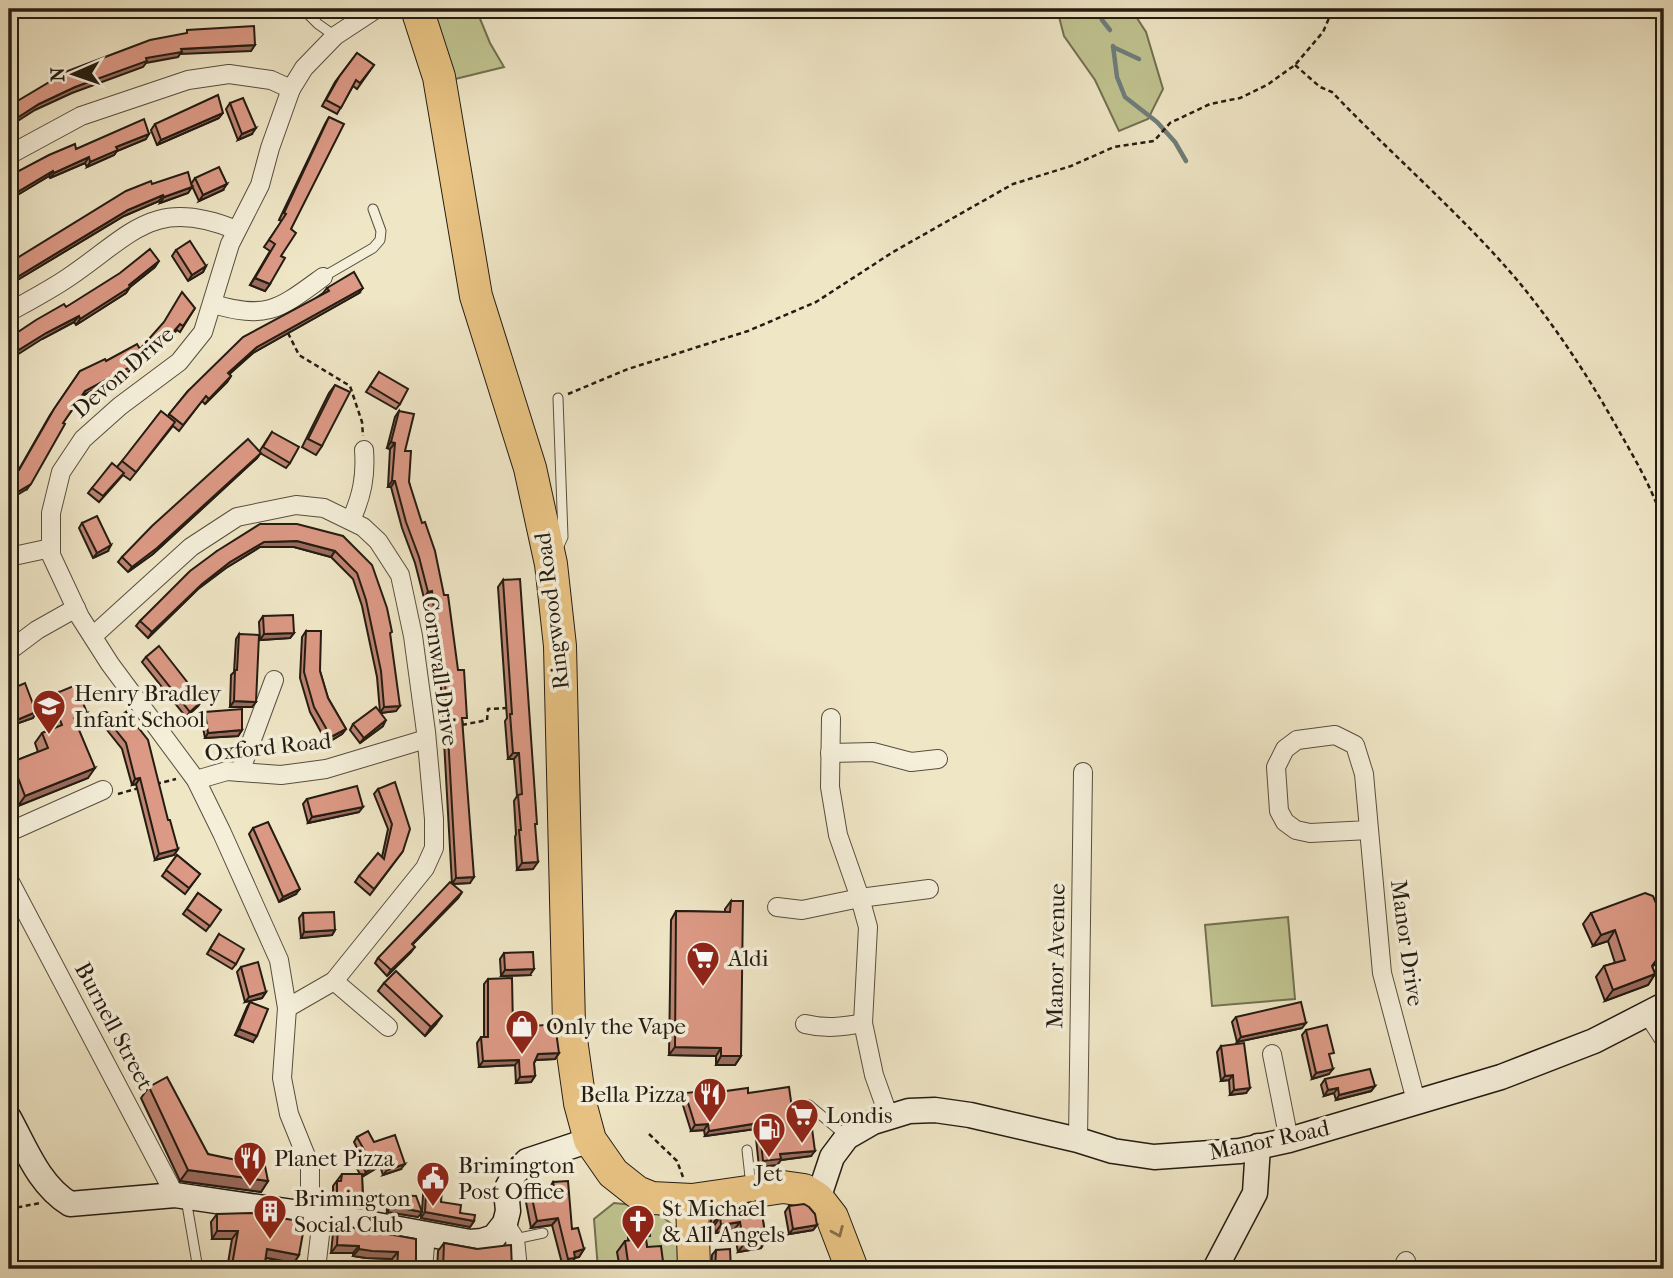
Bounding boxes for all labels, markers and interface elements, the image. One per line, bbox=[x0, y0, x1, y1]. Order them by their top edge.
north arrow bbox=[38, 38, 108, 108]
text: N bbox=[47, 66, 69, 82]
street label: Devon Drive bbox=[67, 321, 179, 423]
street label: Ringwood Road bbox=[529, 530, 575, 691]
street label: Cornwall Drive bbox=[416, 594, 464, 748]
place label: Henry Bradley Infant School bbox=[74, 680, 222, 733]
school or university icon: Henry Bradley Infant School bbox=[30, 687, 68, 736]
street label: Oxford Road bbox=[203, 727, 333, 767]
street label: Manor Drive bbox=[1385, 878, 1429, 1008]
street label: Manor Avenue bbox=[1041, 883, 1071, 1029]
supermarket icon: Aldi bbox=[684, 939, 722, 988]
place label: Aldi bbox=[727, 945, 769, 972]
street label: Burnell Street bbox=[69, 958, 159, 1094]
shop icon: Only the Vape bbox=[503, 1007, 541, 1056]
place label: Only the Vape bbox=[546, 1013, 686, 1040]
restaurant icon: Bella Pizza bbox=[691, 1075, 729, 1124]
place label: Bella Pizza bbox=[580, 1081, 686, 1108]
supermarket icon: Londis bbox=[783, 1096, 821, 1145]
place label: Londis bbox=[826, 1102, 893, 1129]
fuel station icon: Jet bbox=[750, 1110, 788, 1159]
street label: Manor Road bbox=[1206, 1114, 1332, 1166]
restaurant icon: Planet Pizza bbox=[231, 1139, 269, 1188]
place label: Planet Pizza bbox=[274, 1145, 395, 1172]
place label: Brimington Post Office bbox=[458, 1152, 575, 1205]
public building icon: Brimington Post Office bbox=[414, 1159, 452, 1208]
place label: Jet bbox=[753, 1160, 783, 1187]
place label: Brimington Social Club bbox=[294, 1185, 411, 1238]
building icon: Brimington Social Club bbox=[251, 1192, 289, 1241]
place label: St Michael & All Angels bbox=[662, 1195, 785, 1248]
church icon: St Michael & All Angels bbox=[619, 1202, 657, 1251]
one-way arrow bbox=[830, 1225, 844, 1238]

